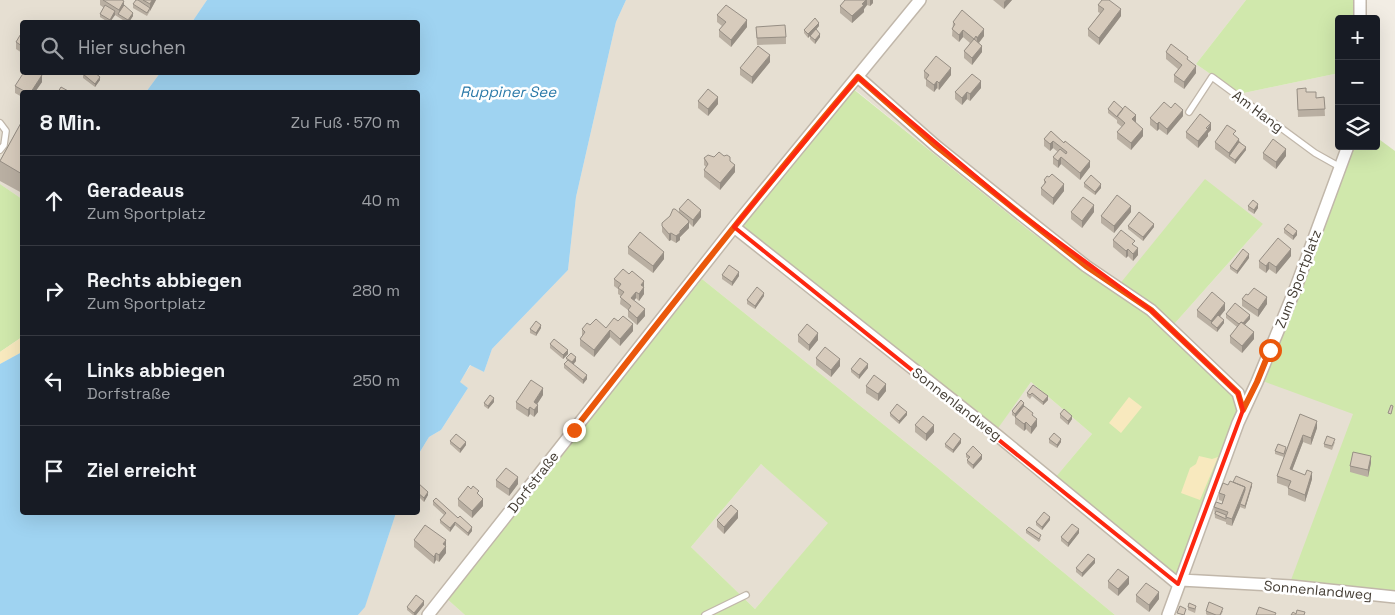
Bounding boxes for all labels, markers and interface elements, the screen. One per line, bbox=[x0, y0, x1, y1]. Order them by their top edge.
map controls bbox=[1335, 15, 1380, 150]
button: + bbox=[1335, 15, 1380, 60]
search box bbox=[20, 20, 420, 75]
icon: search bbox=[38, 34, 66, 62]
text: Hier suchen bbox=[78, 35, 186, 60]
button: − bbox=[1335, 60, 1380, 105]
water label: Ruppiner See bbox=[460, 82, 557, 101]
street label: Am Hang bbox=[1229, 86, 1287, 136]
button: layers bbox=[1335, 105, 1380, 150]
text: 8 Min. bbox=[40, 109, 101, 136]
text: Zu Fuß · 570 m bbox=[291, 112, 400, 133]
text: Geradeaus bbox=[87, 178, 184, 203]
icon: ahead bbox=[40, 187, 68, 215]
text: 40 m bbox=[362, 190, 400, 211]
text: Zum Sportplatz bbox=[87, 203, 206, 224]
street label: Zum Sportplatz bbox=[1271, 227, 1325, 331]
text: Rechts abbiegen bbox=[87, 268, 242, 293]
icon: right bbox=[40, 277, 68, 305]
text: 280 m bbox=[352, 280, 400, 301]
text: Zum Sportplatz bbox=[87, 293, 206, 314]
route start bbox=[1259, 339, 1282, 362]
text: Links abbiegen bbox=[87, 358, 225, 383]
street label: Sonnenlandweg bbox=[909, 363, 1005, 445]
icon: left bbox=[40, 367, 68, 395]
text: 250 m bbox=[353, 370, 400, 391]
text: Dorfstraße bbox=[87, 383, 171, 404]
route end bbox=[563, 419, 586, 442]
street label: Dorfstraße bbox=[503, 448, 563, 516]
icon: arrive bbox=[40, 457, 68, 485]
text: Ziel erreicht bbox=[87, 458, 197, 483]
street label: Sonnenlandweg bbox=[1263, 576, 1373, 604]

